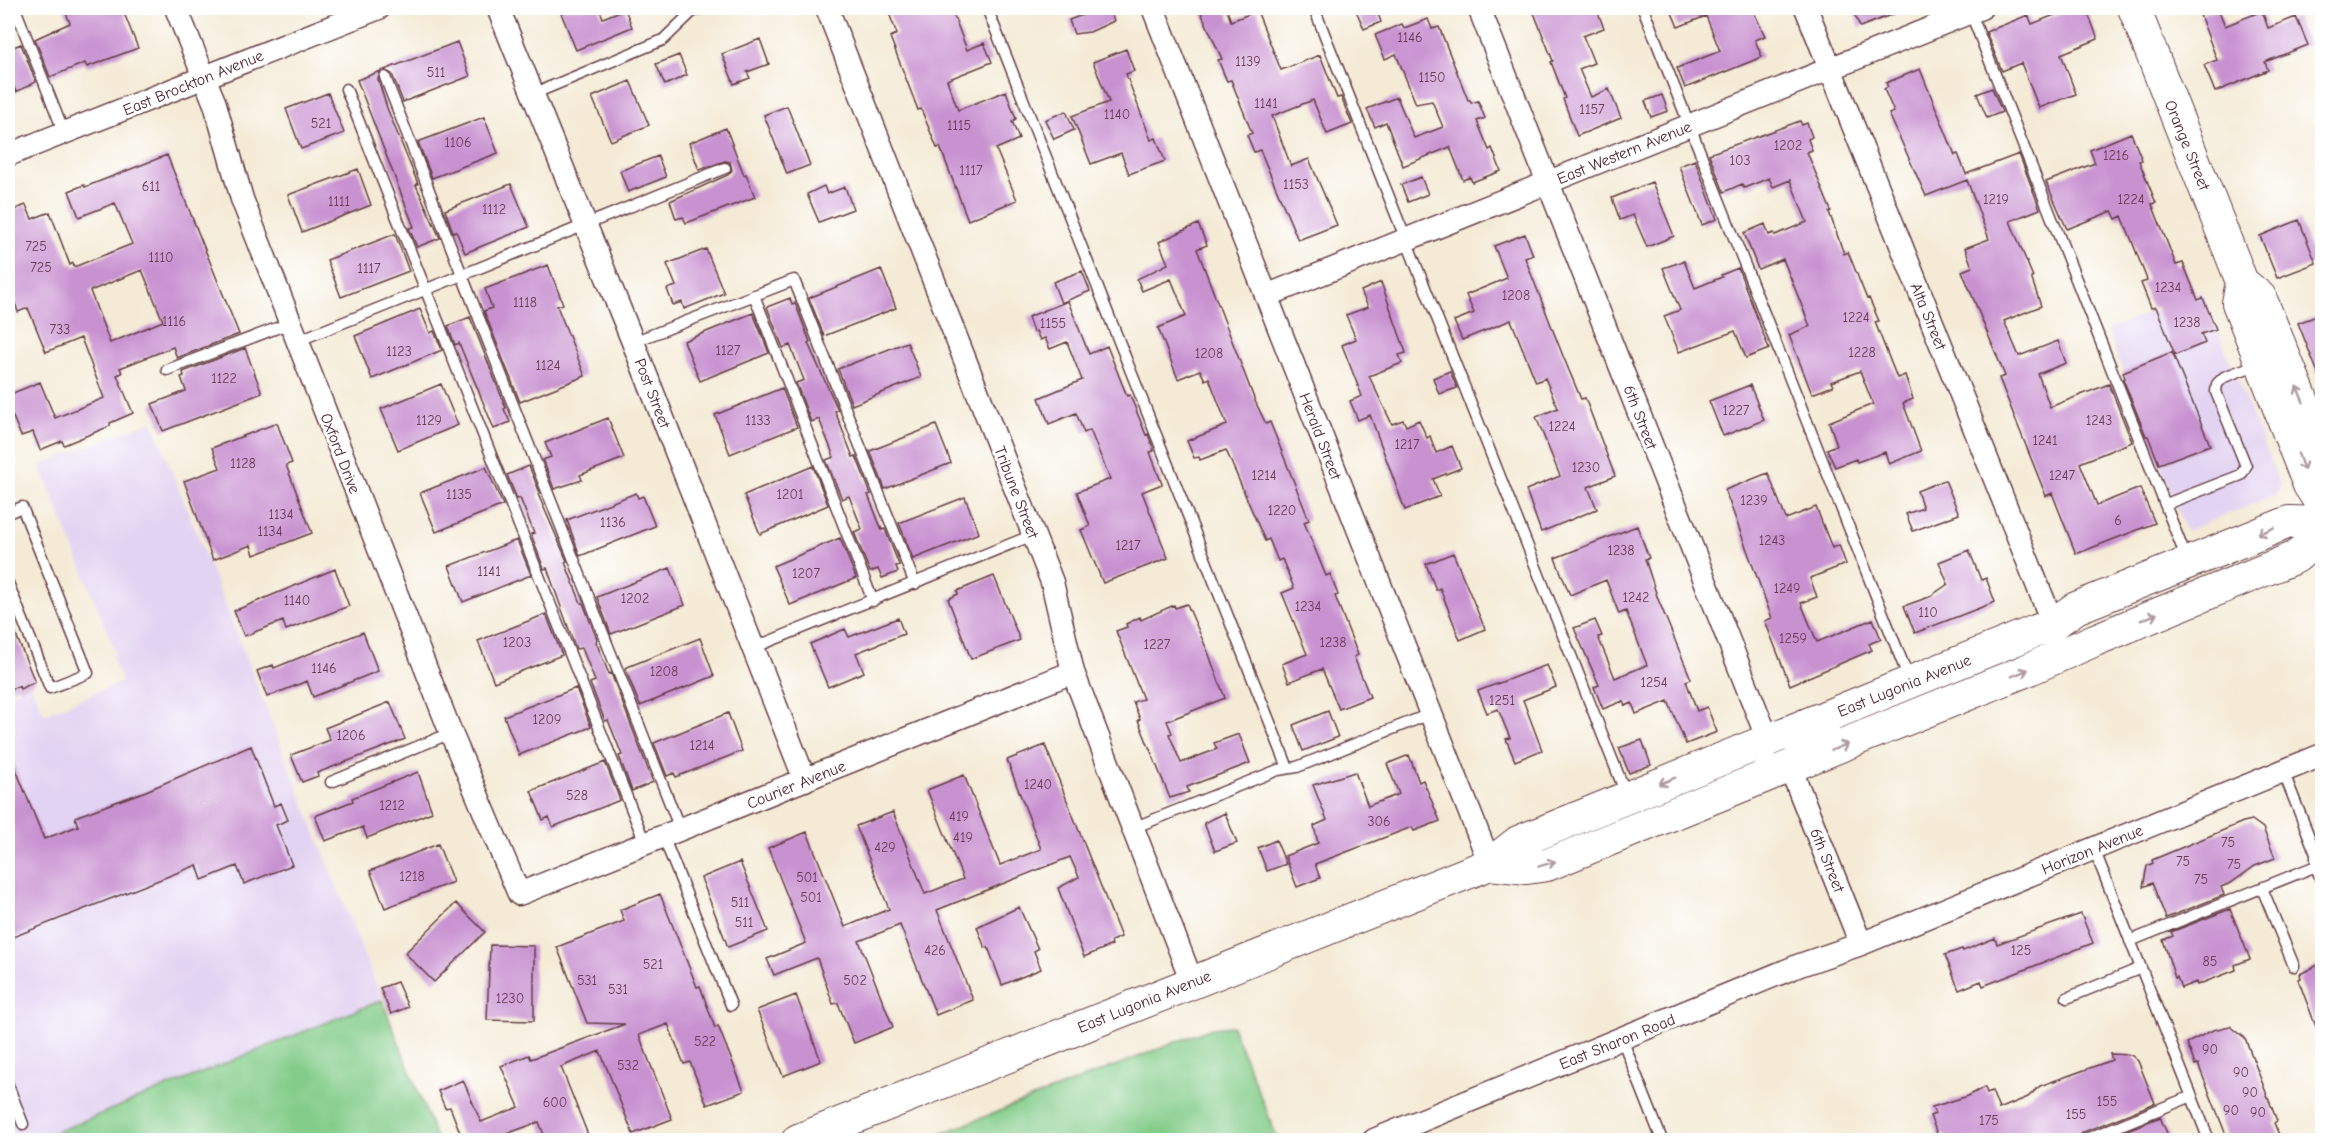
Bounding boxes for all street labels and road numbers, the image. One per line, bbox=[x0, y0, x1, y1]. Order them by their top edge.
street label: East Brockton Avenue bbox=[121, 47, 266, 119]
street label: Orange Street bbox=[2161, 98, 2213, 193]
street label: East Western Avenue bbox=[1555, 118, 1694, 188]
street label: Alta Street bbox=[1907, 280, 1950, 353]
street label: Post Street bbox=[631, 356, 674, 431]
street label: 6th Street bbox=[1620, 383, 1661, 452]
street label: Herald Street bbox=[1295, 391, 1345, 483]
street label: Oxford Drive bbox=[317, 411, 364, 496]
street label: Tribune Street bbox=[990, 444, 1042, 541]
street label: East Lugonia Avenue bbox=[1835, 651, 1974, 721]
street label: Courier Avenue bbox=[744, 757, 848, 813]
street label: Horizon Avenue bbox=[2039, 821, 2146, 878]
street label: 6th Street bbox=[1806, 826, 1848, 895]
street label: East Lugonia Avenue bbox=[1075, 967, 1214, 1037]
street label: East Sharon Road bbox=[1557, 1010, 1678, 1073]

